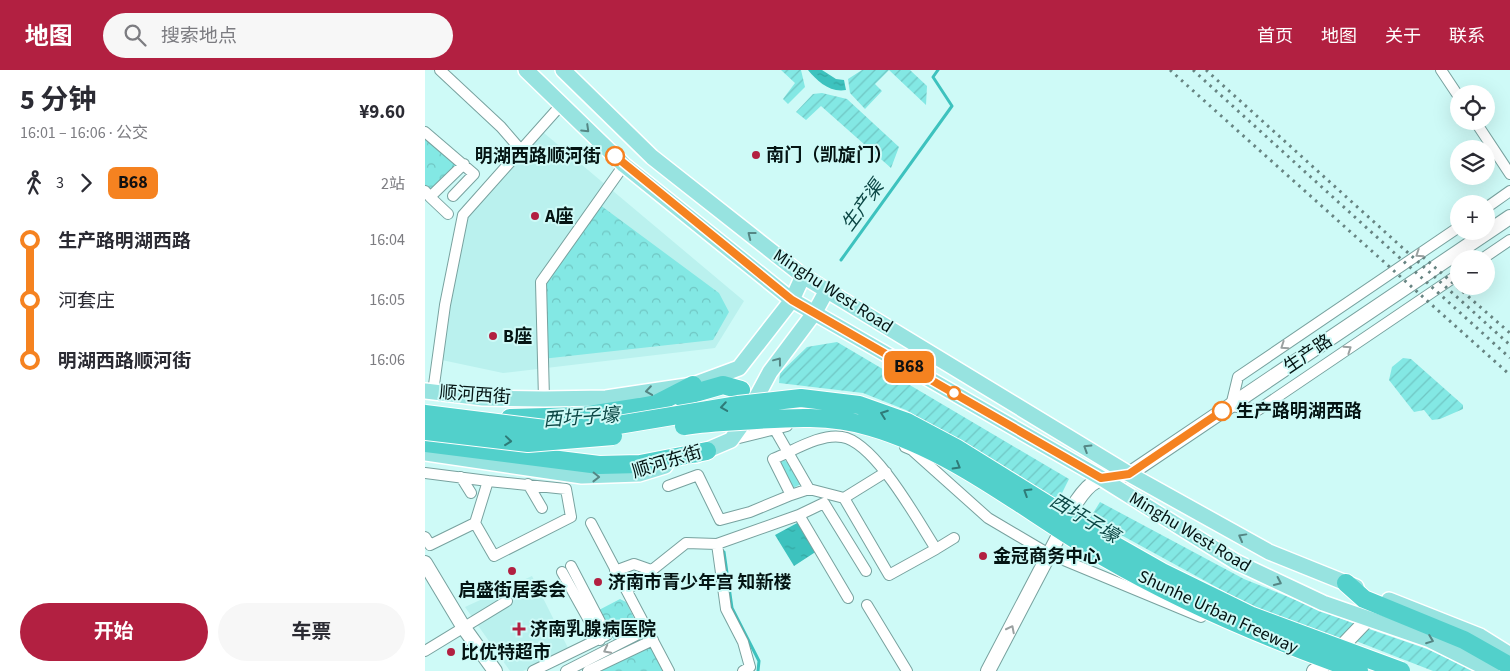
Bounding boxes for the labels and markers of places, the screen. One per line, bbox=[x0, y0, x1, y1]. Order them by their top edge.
place label: 南门（凯旋门） bbox=[766, 143, 892, 168]
place label: 明湖西路顺河街 bbox=[475, 144, 601, 169]
marker: 明湖西路顺河街 bbox=[605, 146, 625, 166]
marker: 南门（凯旋门） bbox=[750, 149, 762, 161]
place label: A座 bbox=[544, 204, 573, 229]
marker: A座 bbox=[529, 210, 541, 222]
place label: B座 bbox=[503, 324, 532, 349]
marker: B座 bbox=[487, 330, 499, 342]
unlabelled marker bbox=[947, 386, 961, 400]
place label: 生产路明湖西路 bbox=[1236, 399, 1362, 424]
marker: 生产路明湖西路 bbox=[1212, 401, 1232, 421]
place label: 金冠商务中心 bbox=[993, 544, 1101, 569]
marker: 金冠商务中心 bbox=[977, 550, 989, 562]
marker: 启盛街居委会 bbox=[506, 565, 518, 577]
place label: 济南市青少年宫 知新楼 bbox=[608, 570, 792, 595]
marker: 济南市青少年宫 知新楼 bbox=[592, 576, 604, 588]
place label: 启盛街居委会 bbox=[458, 578, 566, 603]
place label: 济南乳腺病医院 bbox=[530, 617, 656, 642]
marker: 济南乳腺病医院 bbox=[512, 622, 526, 636]
place label: 比优特超市 bbox=[461, 640, 551, 665]
marker: 比优特超市 bbox=[445, 646, 457, 658]

